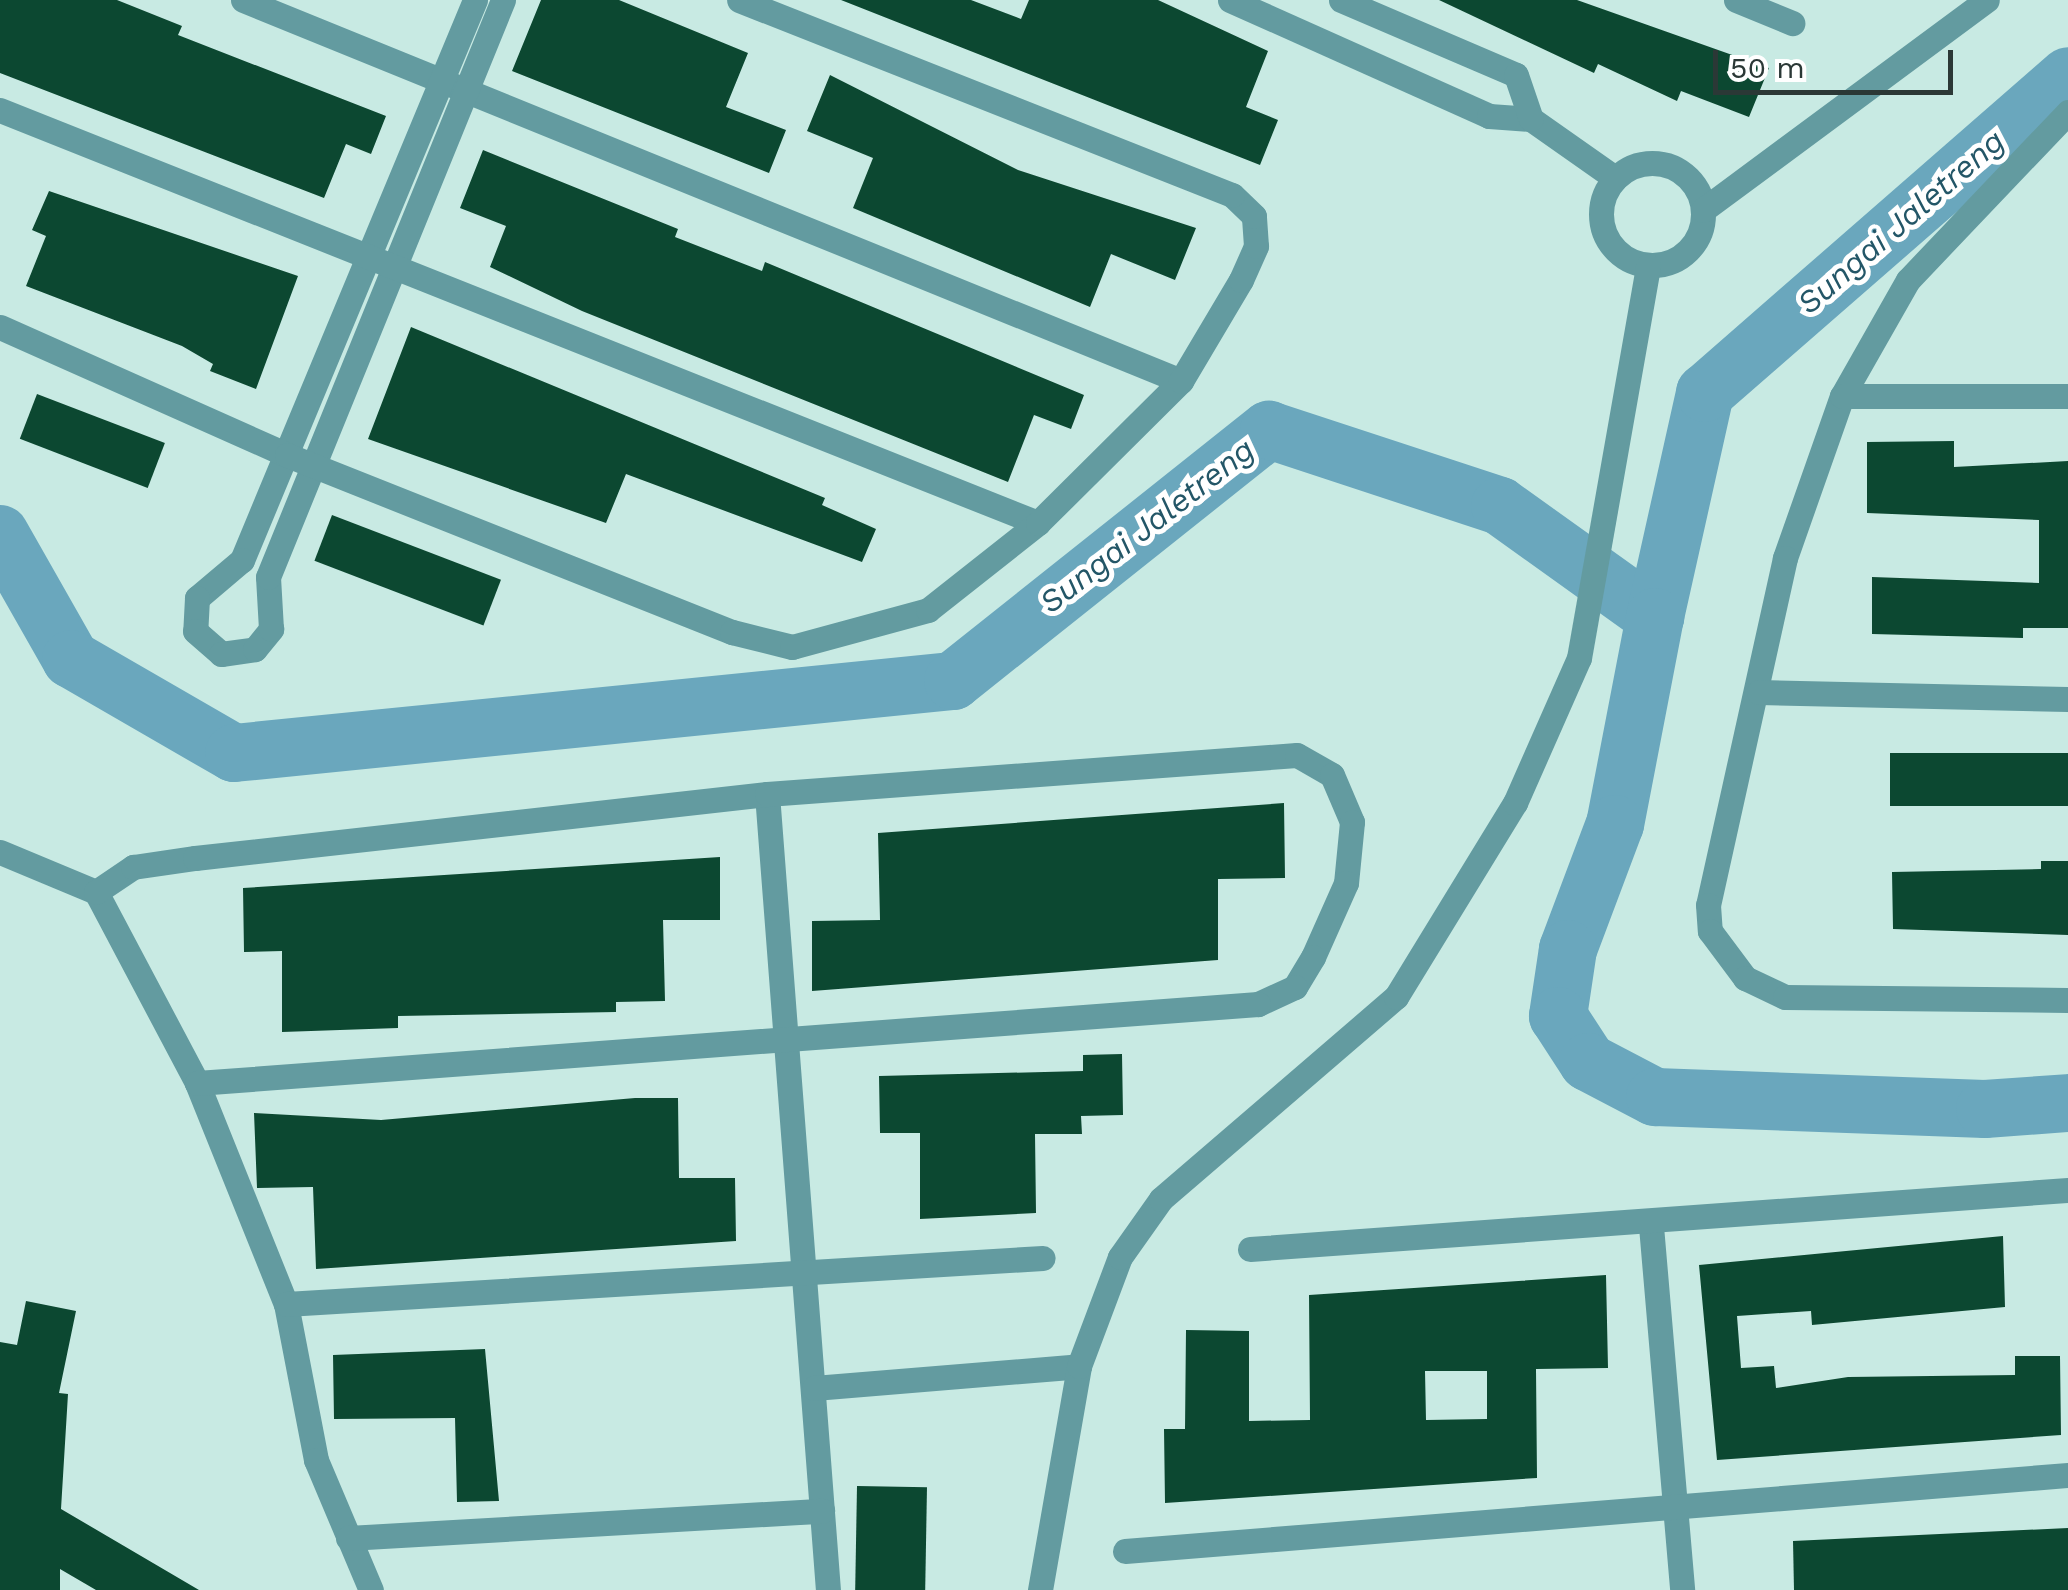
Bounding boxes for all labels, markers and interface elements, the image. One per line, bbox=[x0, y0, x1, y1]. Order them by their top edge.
scale bar bbox=[1718, 30, 1958, 92]
text: 50 m bbox=[1730, 50, 1805, 85]
water label: Sungai Jaletreng bbox=[1789, 121, 2013, 323]
water label: Sungai Jaletreng bbox=[1032, 430, 1262, 622]

